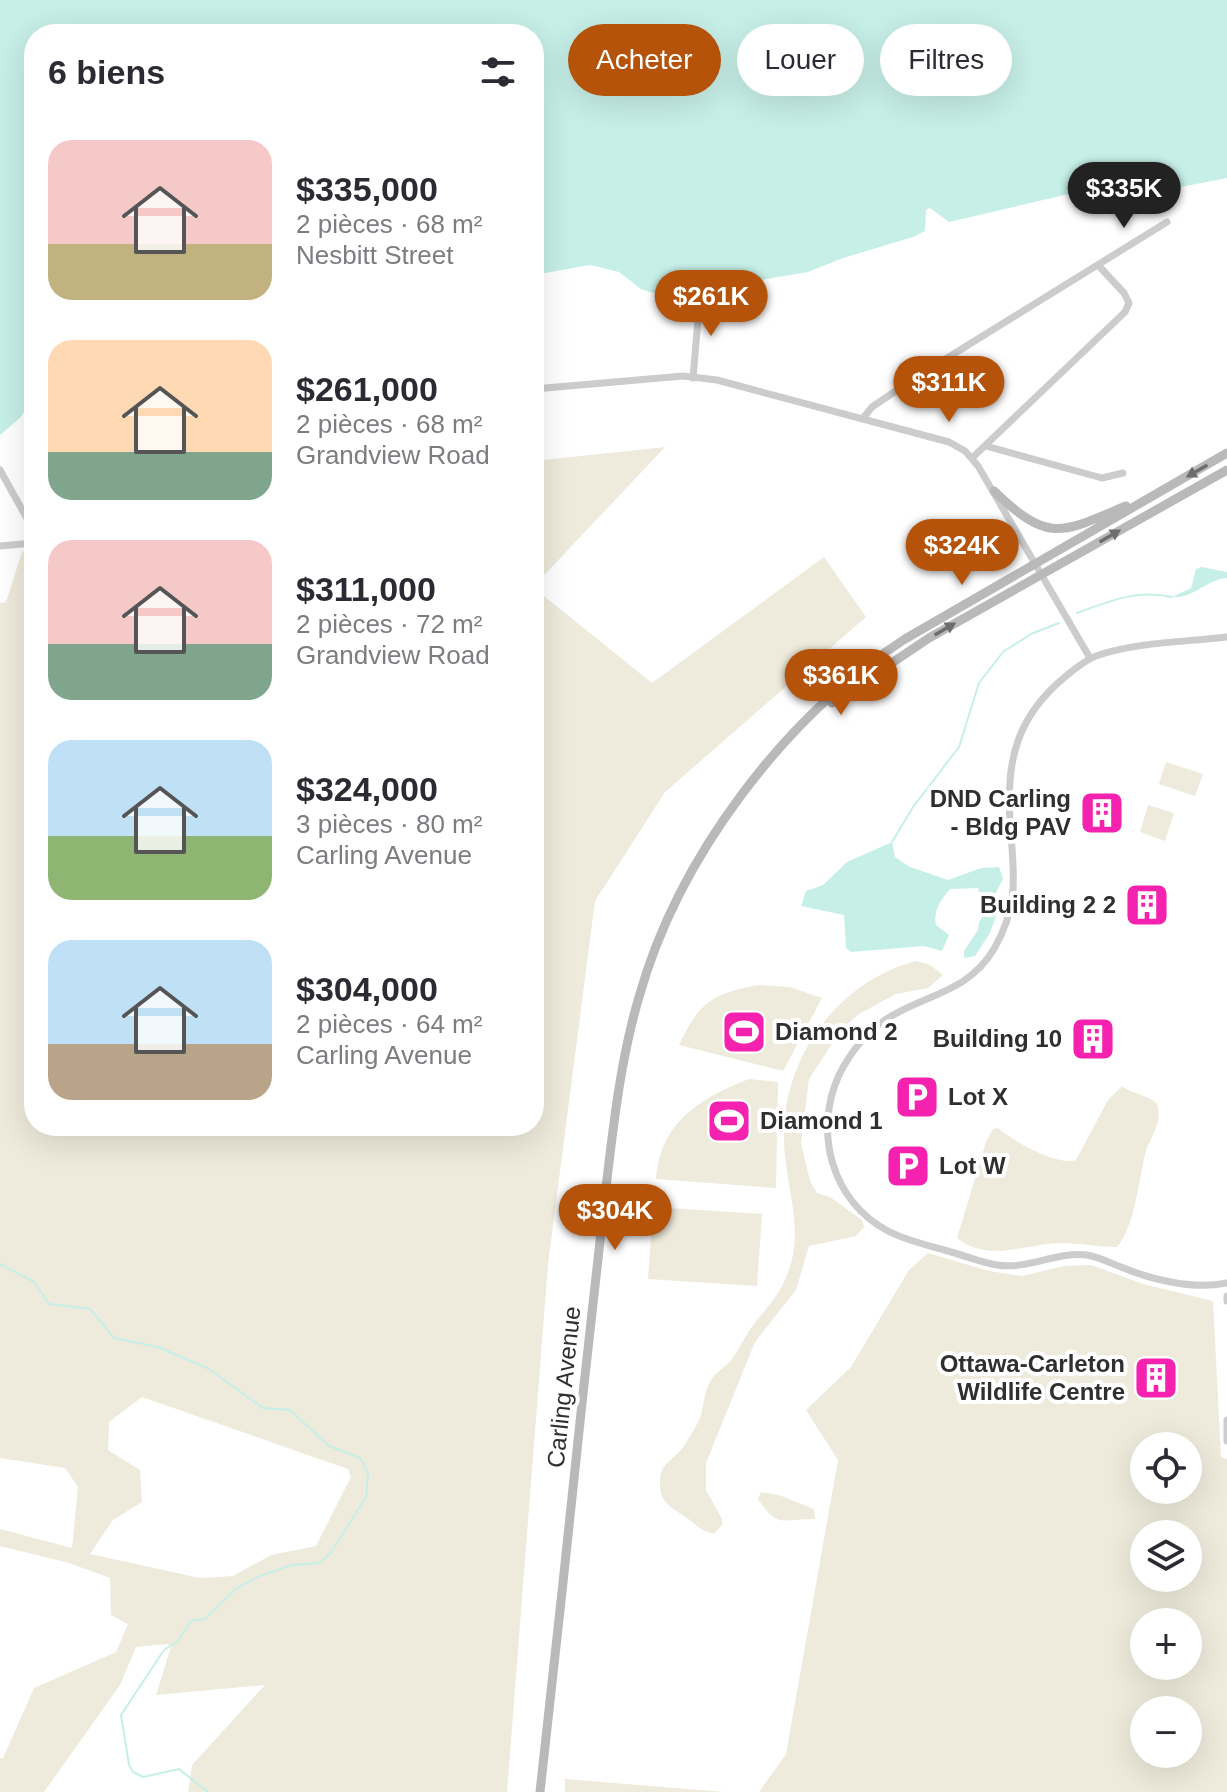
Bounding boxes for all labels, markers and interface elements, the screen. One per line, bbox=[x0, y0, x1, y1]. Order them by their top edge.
chip: Acheter bbox=[568, 24, 721, 96]
chip: Louer bbox=[737, 24, 864, 96]
chip: Filtres bbox=[880, 24, 1012, 96]
icon: filters bbox=[476, 50, 520, 94]
text: 6 biens bbox=[48, 53, 165, 91]
pin: $335K bbox=[1068, 162, 1180, 230]
text: $335,000 bbox=[296, 170, 438, 208]
icon: home bbox=[112, 172, 208, 268]
text: $335K bbox=[1086, 173, 1162, 203]
text: 2 pièces · 68 m² bbox=[296, 209, 482, 239]
text: Nesbitt Street bbox=[296, 240, 454, 270]
pin: $261K bbox=[655, 270, 767, 338]
text: $261K bbox=[673, 281, 749, 311]
pin: $311K bbox=[893, 356, 1005, 424]
text: $311K bbox=[911, 367, 987, 397]
text: $261,000 bbox=[296, 370, 438, 408]
icon: home bbox=[112, 372, 208, 468]
text: 2 pièces · 68 m² bbox=[296, 409, 482, 439]
text: Grandview Road bbox=[296, 440, 490, 470]
one-way arrow bbox=[1186, 464, 1208, 478]
pin: $324K bbox=[906, 519, 1018, 587]
one-way arrow bbox=[1099, 529, 1121, 543]
text: $324K bbox=[924, 530, 1000, 560]
text: $311,000 bbox=[296, 570, 436, 608]
icon: home bbox=[112, 572, 208, 668]
text: 2 pièces · 72 m² bbox=[296, 609, 482, 639]
one-way arrow bbox=[934, 622, 956, 636]
text: Grandview Road bbox=[296, 640, 490, 670]
pin: $361K bbox=[785, 649, 897, 717]
text: $361K bbox=[803, 660, 879, 690]
text: $324,000 bbox=[296, 770, 438, 808]
icon: home bbox=[112, 772, 208, 868]
place label: DND Carling - Bldg PAV bbox=[930, 785, 1071, 840]
building icon: DND Carling - Bldg PAV bbox=[1078, 789, 1126, 837]
text: 3 pièces · 80 m² bbox=[296, 809, 482, 839]
text: Carling Avenue bbox=[296, 840, 472, 870]
building icon: Building 2 2 bbox=[1123, 881, 1171, 929]
place label: Building 2 2 bbox=[980, 891, 1116, 918]
text: $304,000 bbox=[296, 970, 438, 1008]
icon: home bbox=[112, 972, 208, 1068]
sports icon: Diamond 2 bbox=[720, 1008, 768, 1056]
text: 2 pièces · 64 m² bbox=[296, 1009, 482, 1039]
building icon: Building 10 bbox=[1069, 1015, 1117, 1063]
place label: Diamond 2 bbox=[775, 1018, 898, 1045]
place label: Building 10 bbox=[933, 1025, 1062, 1052]
text: Carling Avenue bbox=[296, 1040, 472, 1070]
parking icon: Lot X bbox=[893, 1073, 941, 1121]
place label: Lot X bbox=[948, 1083, 1008, 1110]
sports icon: Diamond 1 bbox=[705, 1097, 753, 1145]
place label: Diamond 1 bbox=[760, 1107, 883, 1134]
parking icon: Lot W bbox=[884, 1142, 932, 1190]
place label: Lot W bbox=[939, 1152, 1006, 1179]
pin: $304K bbox=[559, 1184, 671, 1252]
text: $304K bbox=[577, 1195, 653, 1225]
street label: Carling Avenue bbox=[542, 1305, 585, 1469]
place label: Ottawa-Carleton Wildlife Centre bbox=[940, 1350, 1125, 1405]
building icon: Ottawa-Carleton Wildlife Centre bbox=[1132, 1354, 1180, 1402]
map controls bbox=[1130, 1432, 1202, 1768]
button: locate bbox=[1130, 1432, 1202, 1504]
button: layers bbox=[1130, 1520, 1202, 1592]
button: + bbox=[1130, 1608, 1202, 1680]
button: − bbox=[1130, 1696, 1202, 1768]

